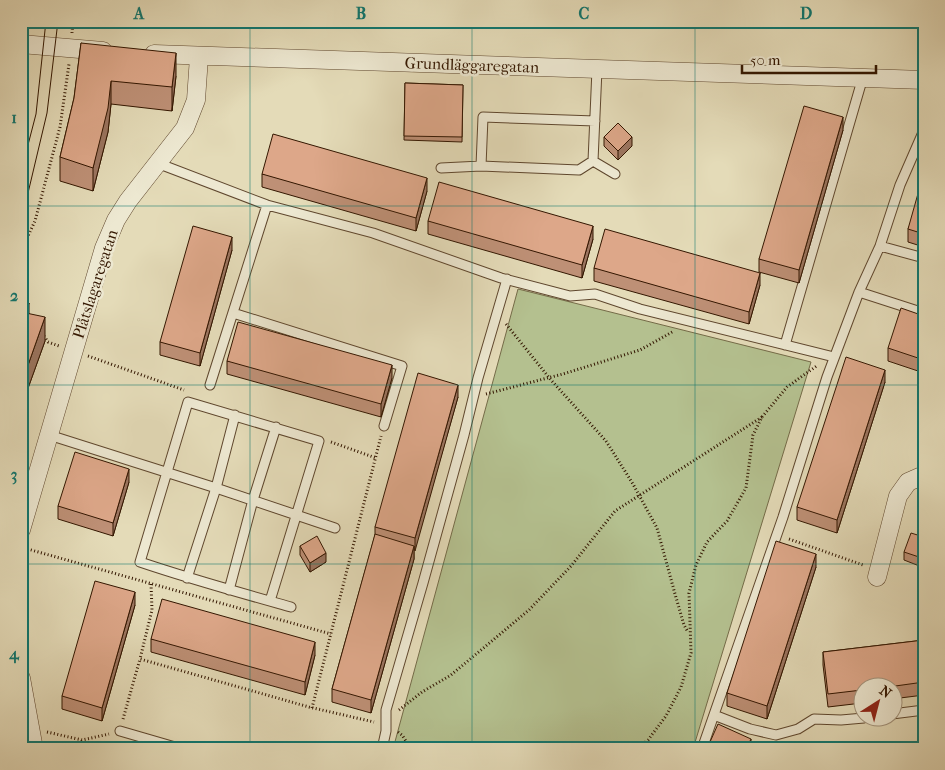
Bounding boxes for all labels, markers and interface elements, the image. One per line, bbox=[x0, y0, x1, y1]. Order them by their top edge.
text: A bbox=[133, 4, 145, 23]
text: B bbox=[356, 4, 366, 23]
text: C bbox=[579, 4, 590, 23]
text: D bbox=[800, 4, 812, 23]
scale bar bbox=[742, 42, 876, 74]
text: 50 m bbox=[750, 51, 781, 69]
street label: Grundläggaregatan bbox=[404, 53, 540, 77]
text: 1 bbox=[11, 108, 17, 127]
street label: Plåtslagaregatan bbox=[68, 226, 122, 341]
text: 2 bbox=[10, 286, 18, 305]
text: 3 bbox=[11, 465, 17, 485]
text: 4 bbox=[8, 644, 20, 664]
north arrow bbox=[852, 678, 902, 728]
text: N bbox=[876, 682, 895, 702]

